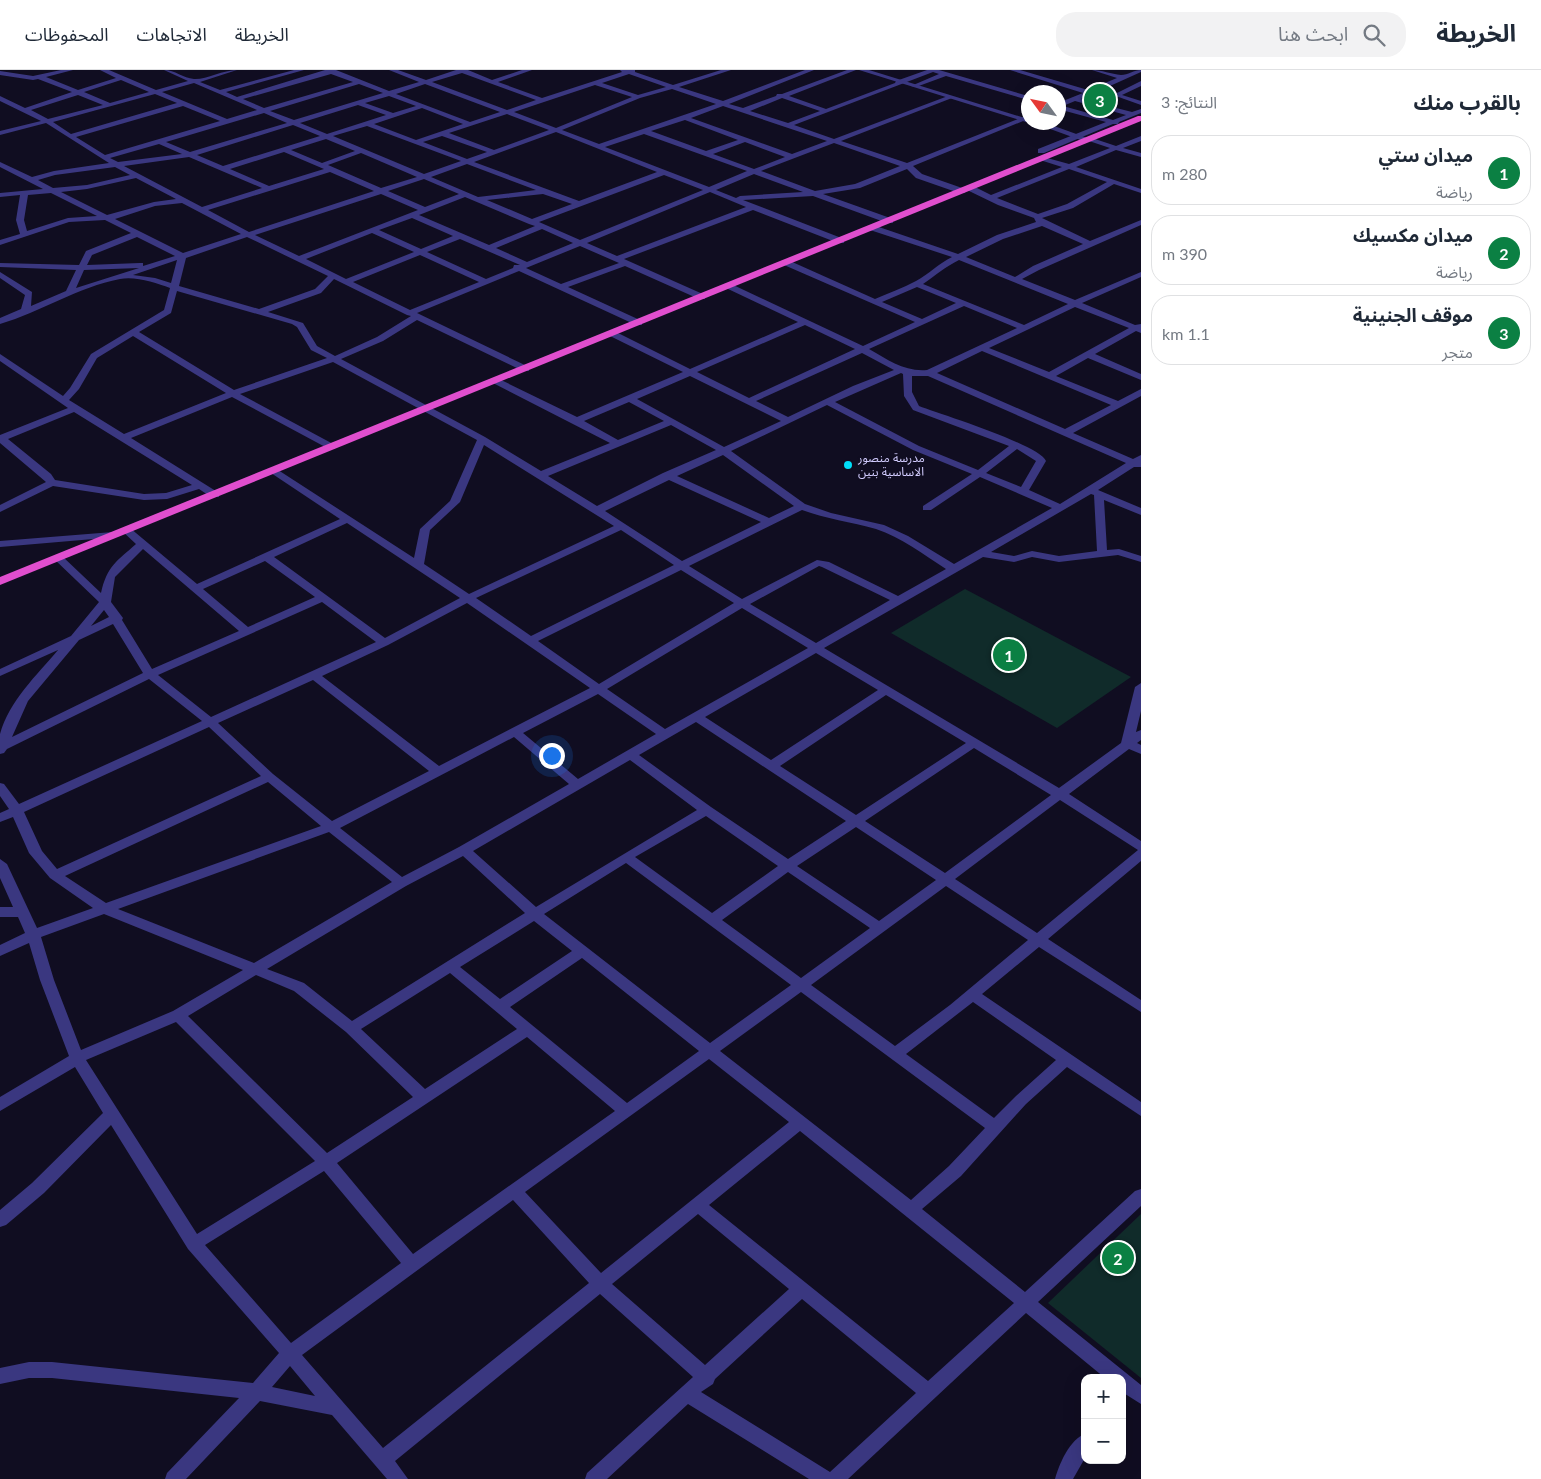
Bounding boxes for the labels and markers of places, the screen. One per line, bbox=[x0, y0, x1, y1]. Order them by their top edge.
pin: 3 bbox=[1084, 81, 1116, 119]
place label: مدرسة منصور الاساسية بنين bbox=[857, 450, 925, 479]
marker: مدرسة منصور الاساسية بنين bbox=[842, 459, 854, 471]
pin: 1 bbox=[993, 636, 1025, 674]
pin: 2 bbox=[1102, 1239, 1134, 1277]

